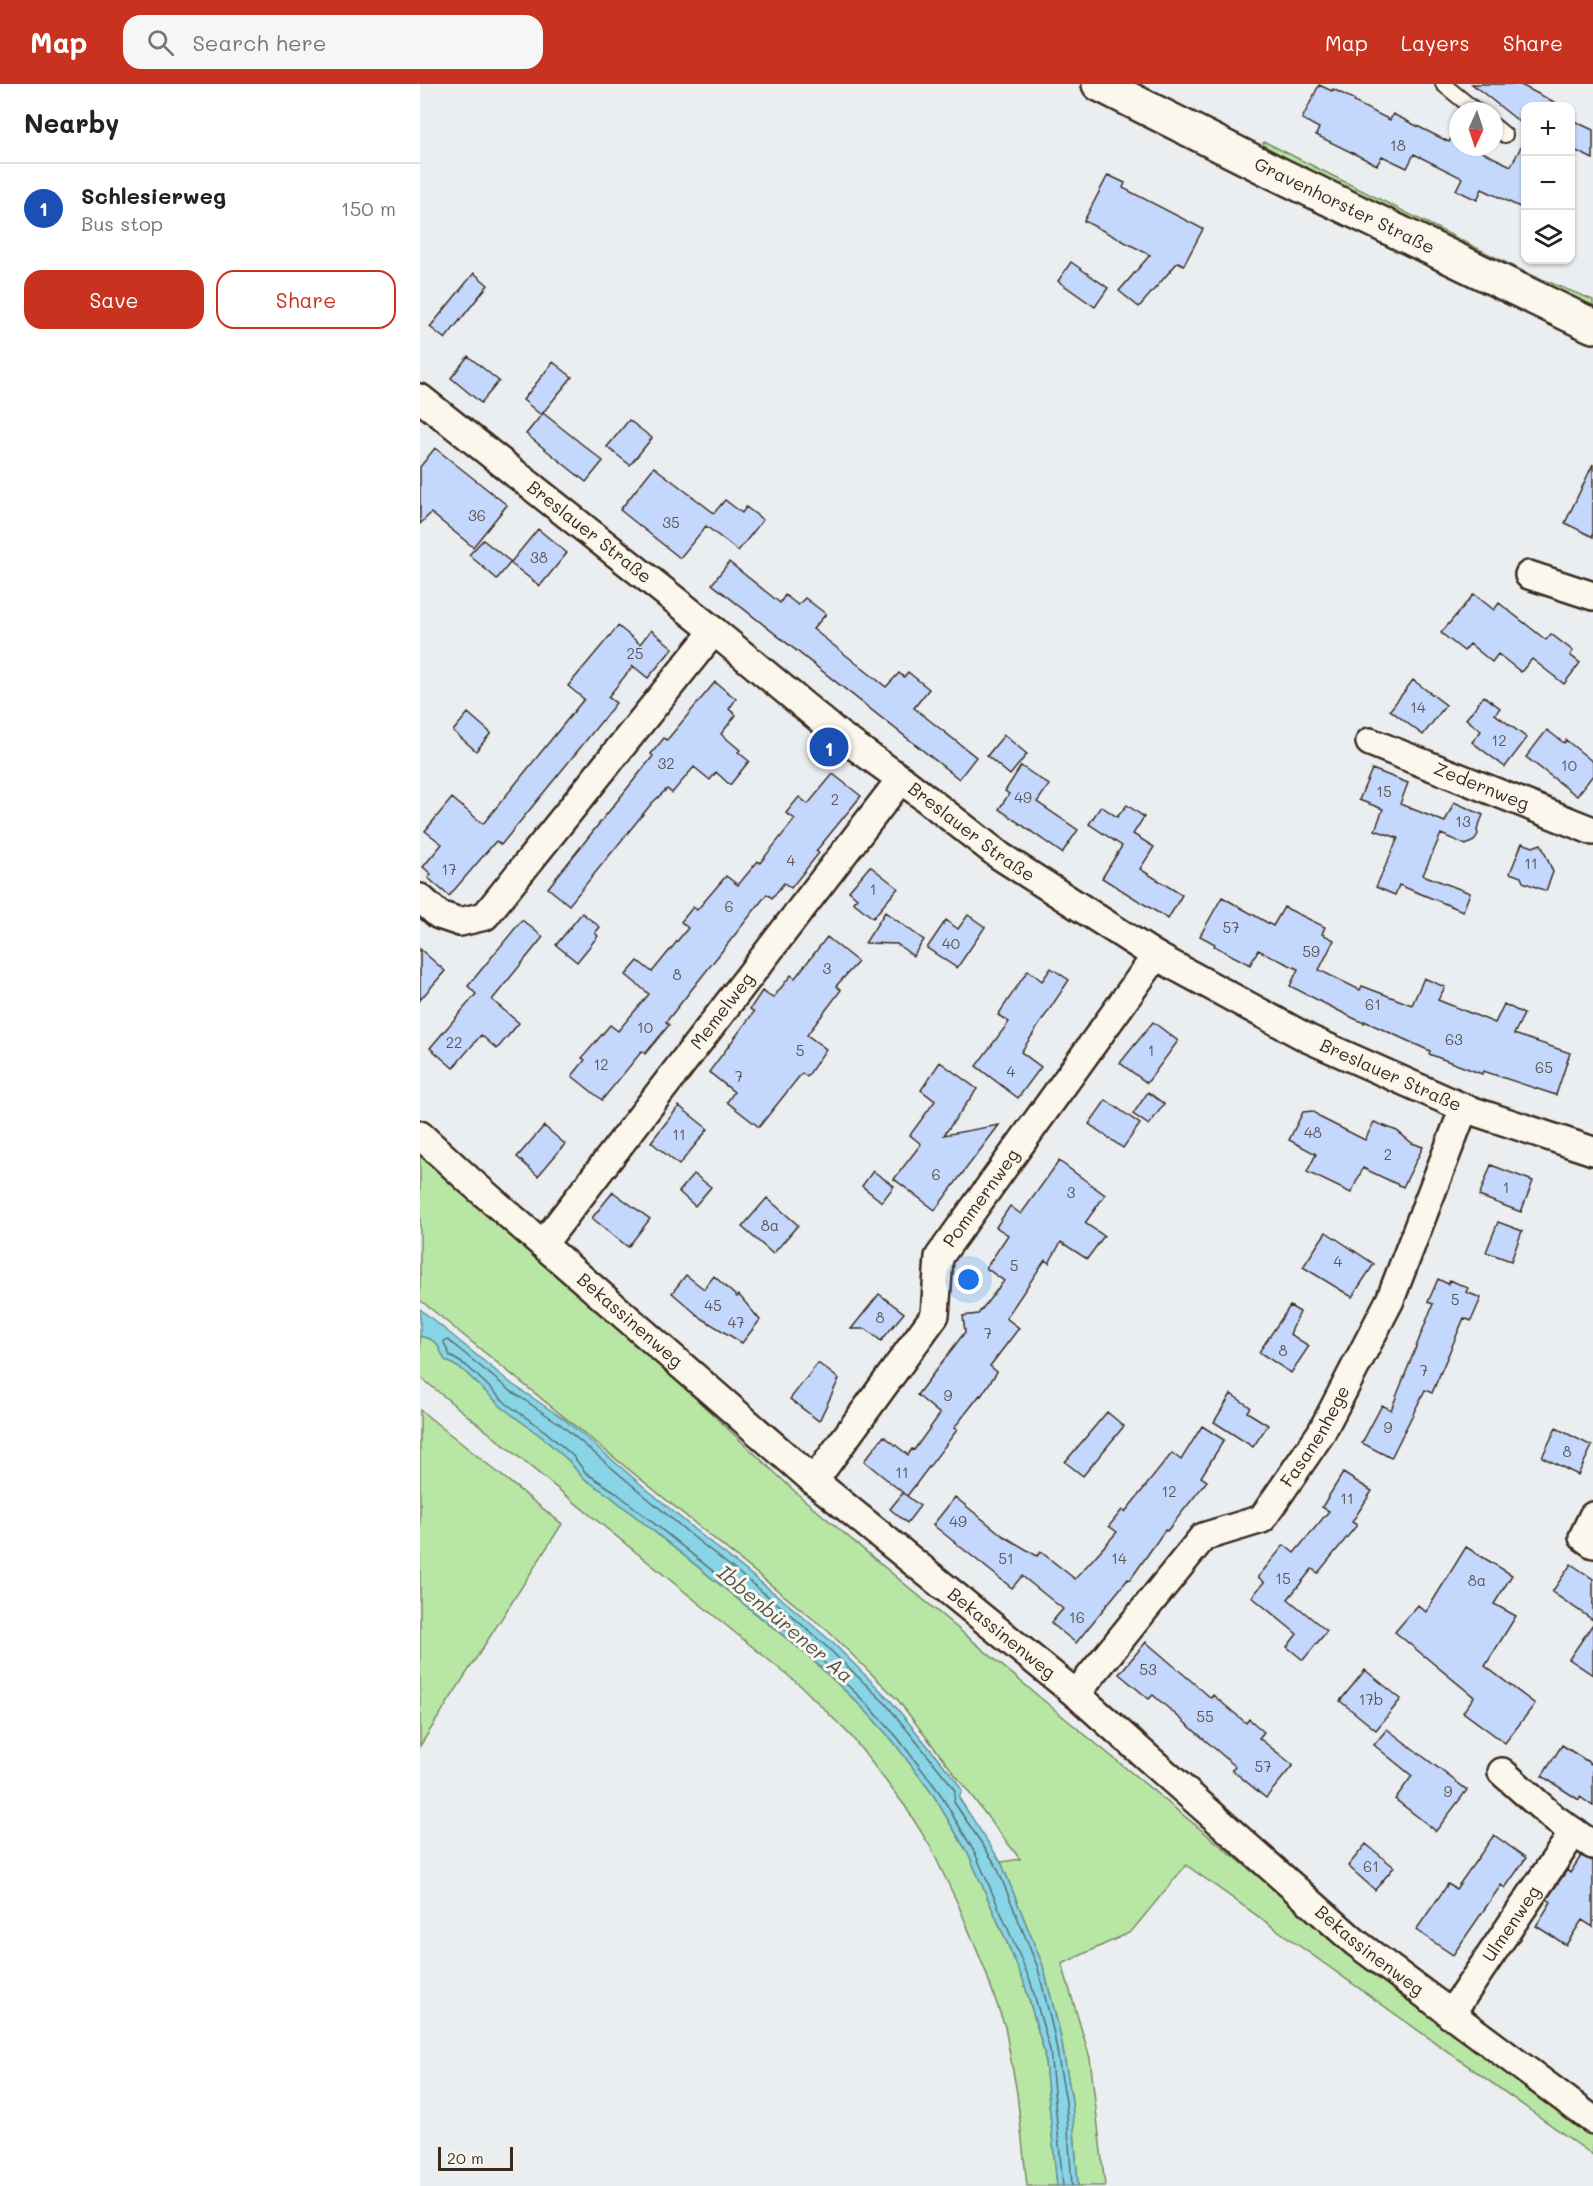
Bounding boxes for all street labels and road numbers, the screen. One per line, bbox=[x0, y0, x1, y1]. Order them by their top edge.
street label: Gravenhorster Straße bbox=[1251, 151, 1439, 259]
street label: Breslauer Straße bbox=[523, 475, 657, 588]
street label: Zedernweg bbox=[1431, 756, 1533, 815]
street label: Breslauer Straße bbox=[904, 776, 1040, 886]
street label: Memelweg bbox=[684, 967, 759, 1054]
street label: Breslauer Straße bbox=[1317, 1032, 1466, 1116]
street label: Pommernweg bbox=[937, 1144, 1024, 1252]
street label: Bekassinenweg bbox=[573, 1267, 688, 1372]
street label: Fasanenhege bbox=[1274, 1381, 1355, 1492]
street label: Bekassinenweg bbox=[943, 1581, 1061, 1684]
street label: Ulmenweg bbox=[1476, 1880, 1545, 1966]
street label: Bekassinenweg bbox=[1311, 1899, 1429, 2001]

